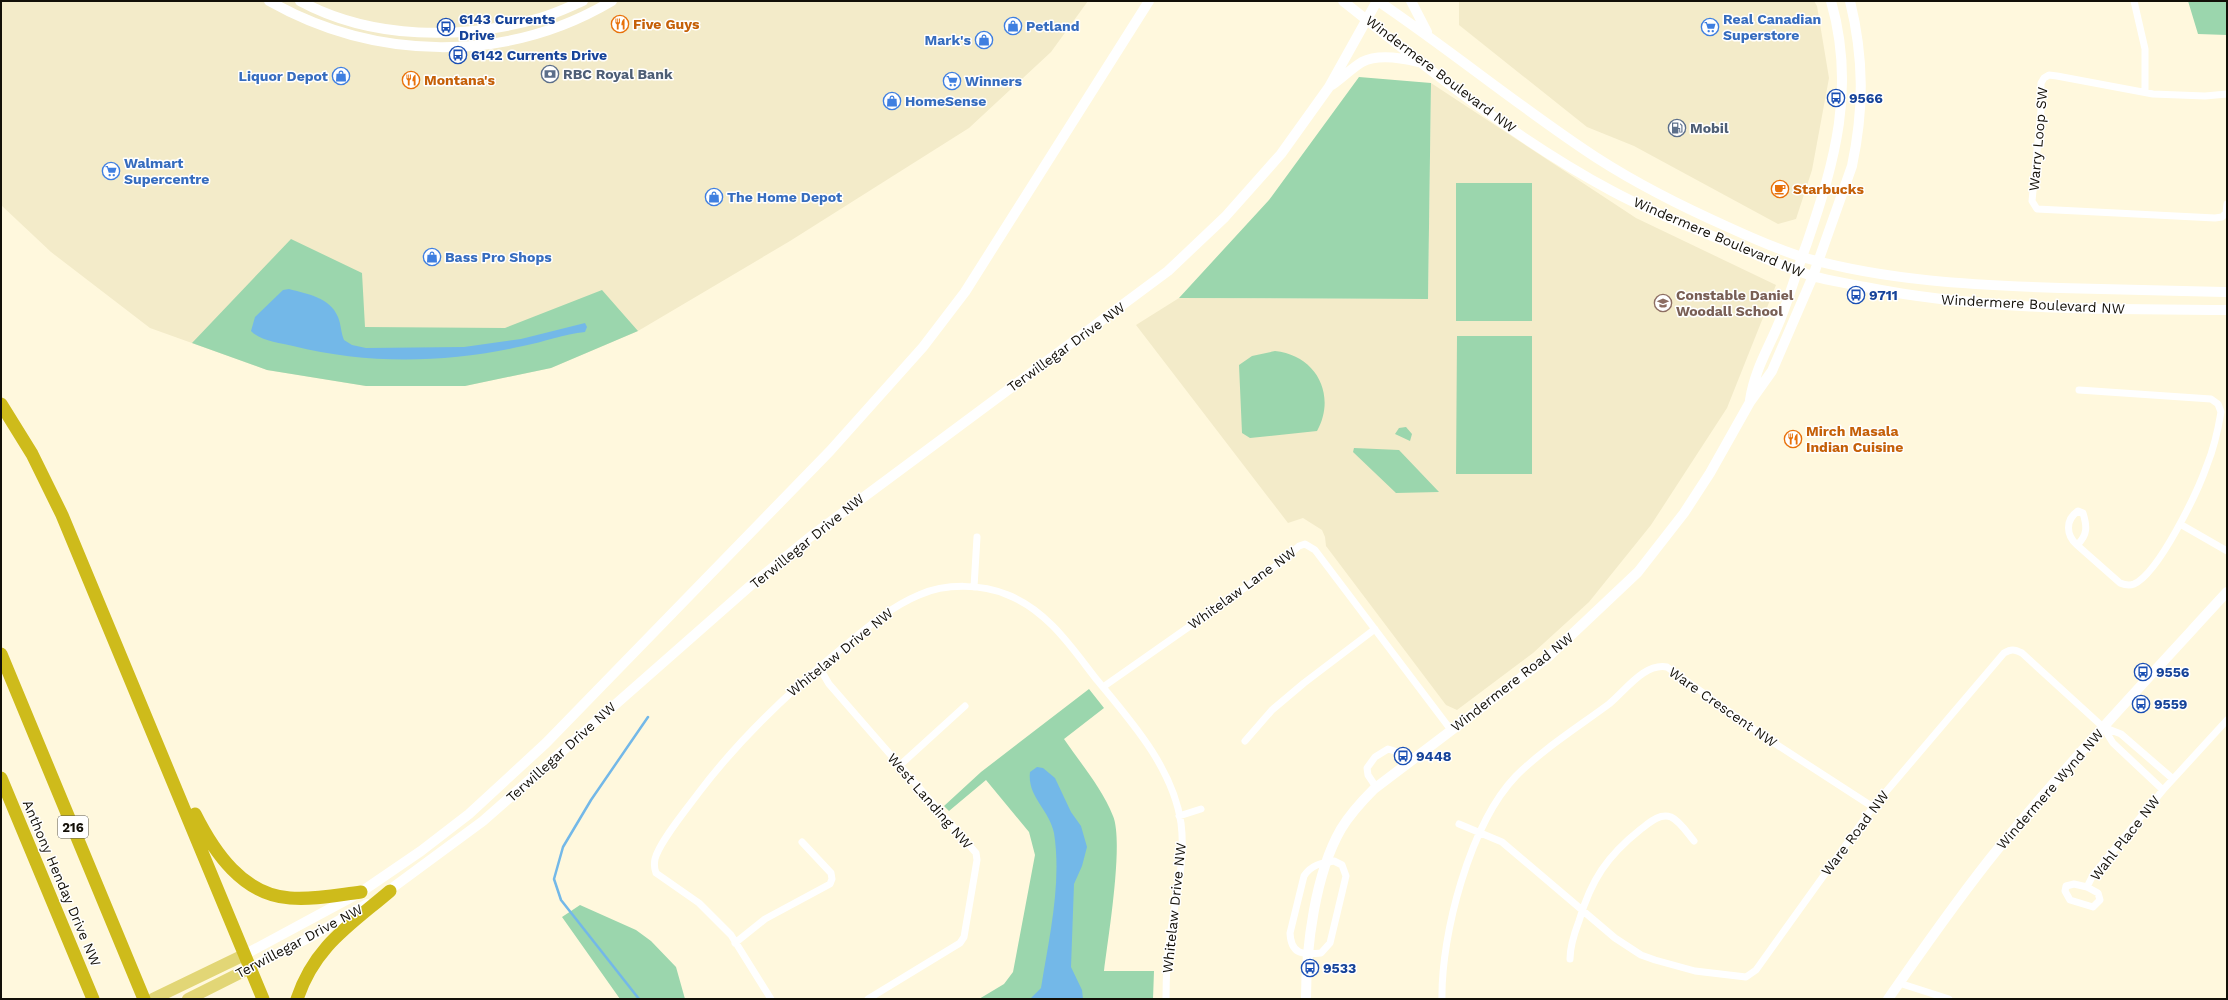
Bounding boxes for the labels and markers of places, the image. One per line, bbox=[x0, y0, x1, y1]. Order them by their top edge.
place label: 6143 Currents Drive bbox=[459, 11, 556, 43]
place label: Real Canadian Superstore bbox=[1723, 11, 1821, 43]
restaurant icon: Five Guys bbox=[610, 14, 630, 34]
place label: Five Guys bbox=[633, 16, 700, 32]
shop icon: Petland bbox=[1003, 16, 1023, 36]
bus stop icon: 6143 Currents Drive bbox=[436, 17, 456, 37]
supermarket icon: Real Canadian Superstore bbox=[1700, 17, 1720, 37]
place label: Petland bbox=[1026, 18, 1080, 34]
shop icon: Mark's bbox=[974, 30, 994, 50]
place label: Mark's bbox=[925, 32, 972, 48]
bus stop icon: 6142 Currents Drive bbox=[448, 45, 468, 65]
place label: 6142 Currents Drive bbox=[471, 47, 607, 63]
bank icon: RBC Royal Bank bbox=[540, 64, 560, 84]
shop icon: Liquor Depot bbox=[331, 66, 351, 86]
place label: RBC Royal Bank bbox=[563, 66, 673, 82]
place label: Liquor Depot bbox=[238, 68, 328, 84]
restaurant icon: Montana's bbox=[401, 70, 421, 90]
supermarket icon: Winners bbox=[942, 71, 962, 91]
place label: Montana's bbox=[424, 72, 496, 88]
place label: Winners bbox=[965, 73, 1022, 89]
bus stop icon: 9566 bbox=[1826, 88, 1846, 108]
place label: 9566 bbox=[1849, 90, 1883, 106]
shop icon: HomeSense bbox=[882, 91, 902, 111]
place label: HomeSense bbox=[905, 93, 986, 109]
fuel station icon: Mobil bbox=[1667, 118, 1687, 138]
place label: Mobil bbox=[1690, 120, 1729, 136]
place label: Walmart Supercentre bbox=[124, 155, 209, 187]
supermarket icon: Walmart Supercentre bbox=[101, 161, 121, 181]
cafe icon: Starbucks bbox=[1770, 179, 1790, 199]
place label: Starbucks bbox=[1793, 181, 1864, 197]
shop icon: The Home Depot bbox=[704, 187, 724, 207]
place label: The Home Depot bbox=[727, 189, 842, 205]
shop icon: Bass Pro Shops bbox=[422, 247, 442, 267]
place label: Bass Pro Shops bbox=[445, 249, 552, 265]
bus stop icon: 9711 bbox=[1846, 285, 1866, 305]
place label: Constable Daniel Woodall School bbox=[1676, 287, 1794, 319]
place label: 9711 bbox=[1869, 287, 1898, 303]
school or university icon: Constable Daniel Woodall School bbox=[1653, 293, 1673, 313]
place label: Mirch Masala Indian Cuisine bbox=[1806, 423, 1903, 455]
restaurant icon: Mirch Masala Indian Cuisine bbox=[1783, 429, 1803, 449]
bus stop icon: 9556 bbox=[2133, 662, 2153, 682]
place label: 9556 bbox=[2156, 664, 2190, 680]
bus stop icon: 9559 bbox=[2131, 694, 2151, 714]
place label: 9559 bbox=[2154, 696, 2188, 712]
bus stop icon: 9448 bbox=[1393, 746, 1413, 766]
place label: 9448 bbox=[1416, 748, 1452, 764]
bus stop icon: 9533 bbox=[1300, 958, 1320, 978]
place label: 9533 bbox=[1323, 960, 1356, 976]

